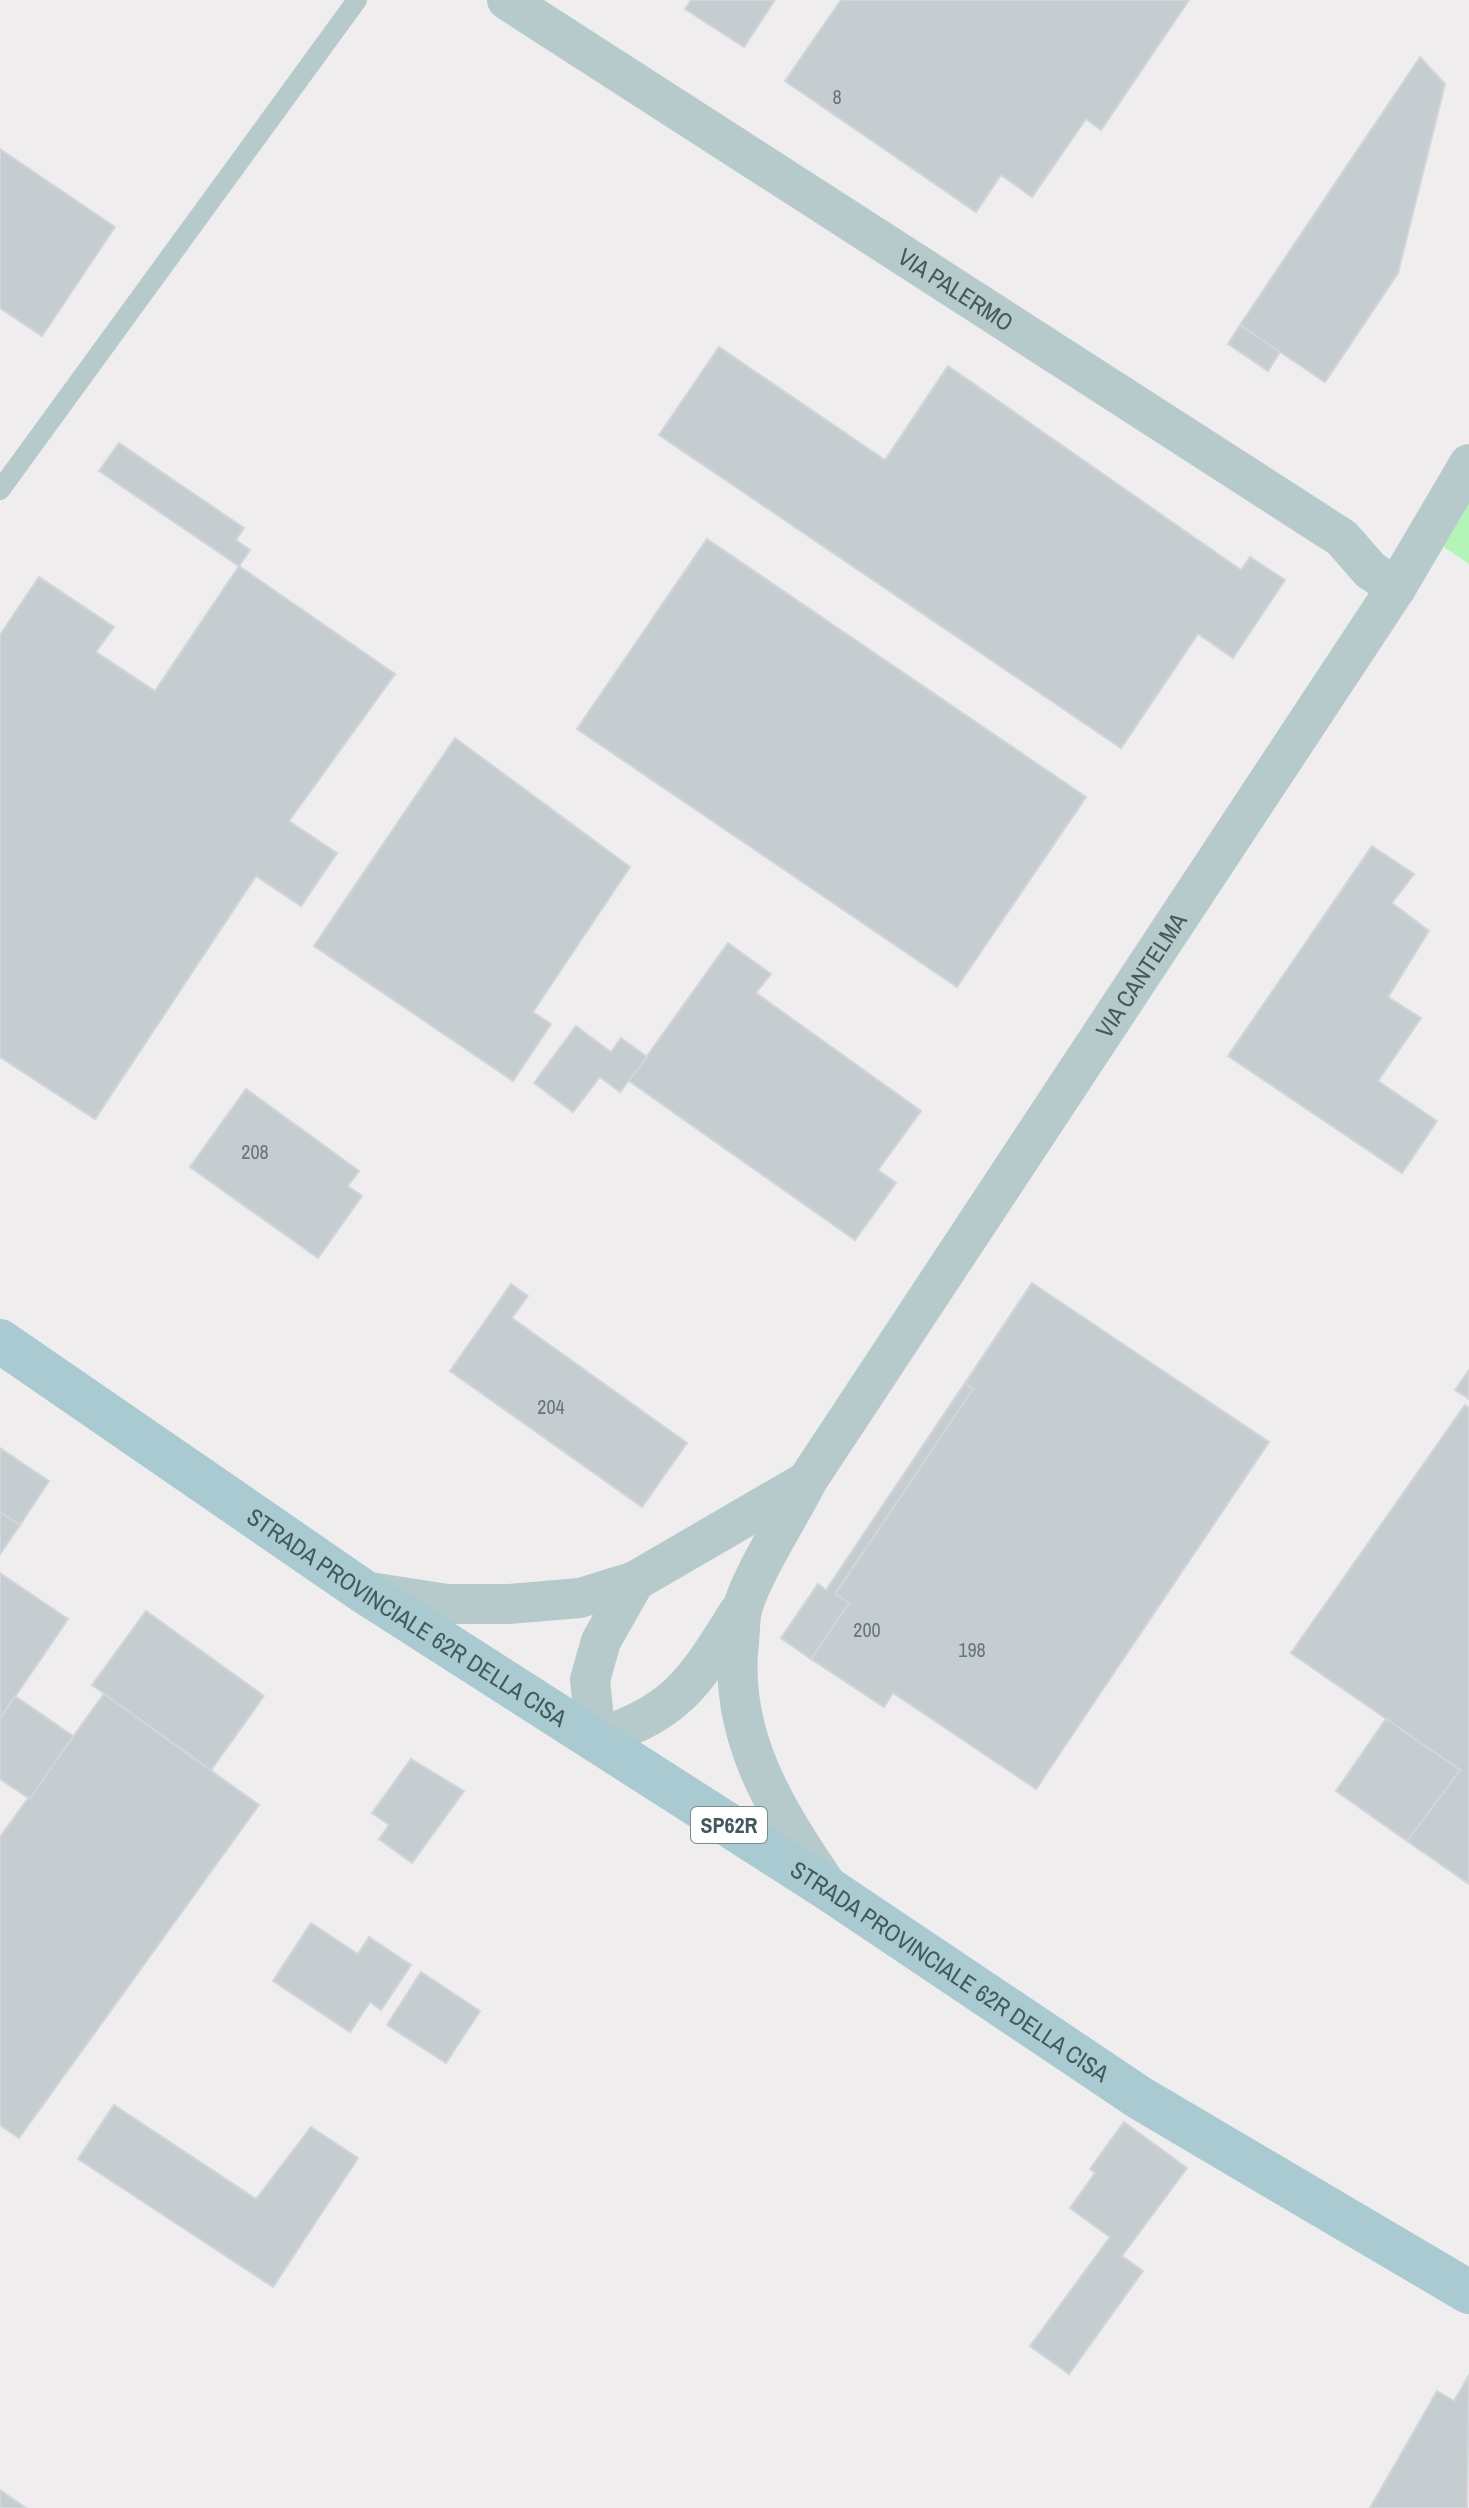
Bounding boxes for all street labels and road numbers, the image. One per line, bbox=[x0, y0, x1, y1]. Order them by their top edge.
street label: VIA PALERMO bbox=[892, 240, 1020, 338]
street label: VIA CANTELMA bbox=[1088, 906, 1194, 1044]
street label: STRADA PROVINCIALE 62R DELLA CISA bbox=[241, 1500, 574, 1734]
road number: SP62R bbox=[691, 1807, 767, 1843]
street label: STRADA PROVINCIALE 62R DELLA CISA bbox=[785, 1853, 1116, 2089]

